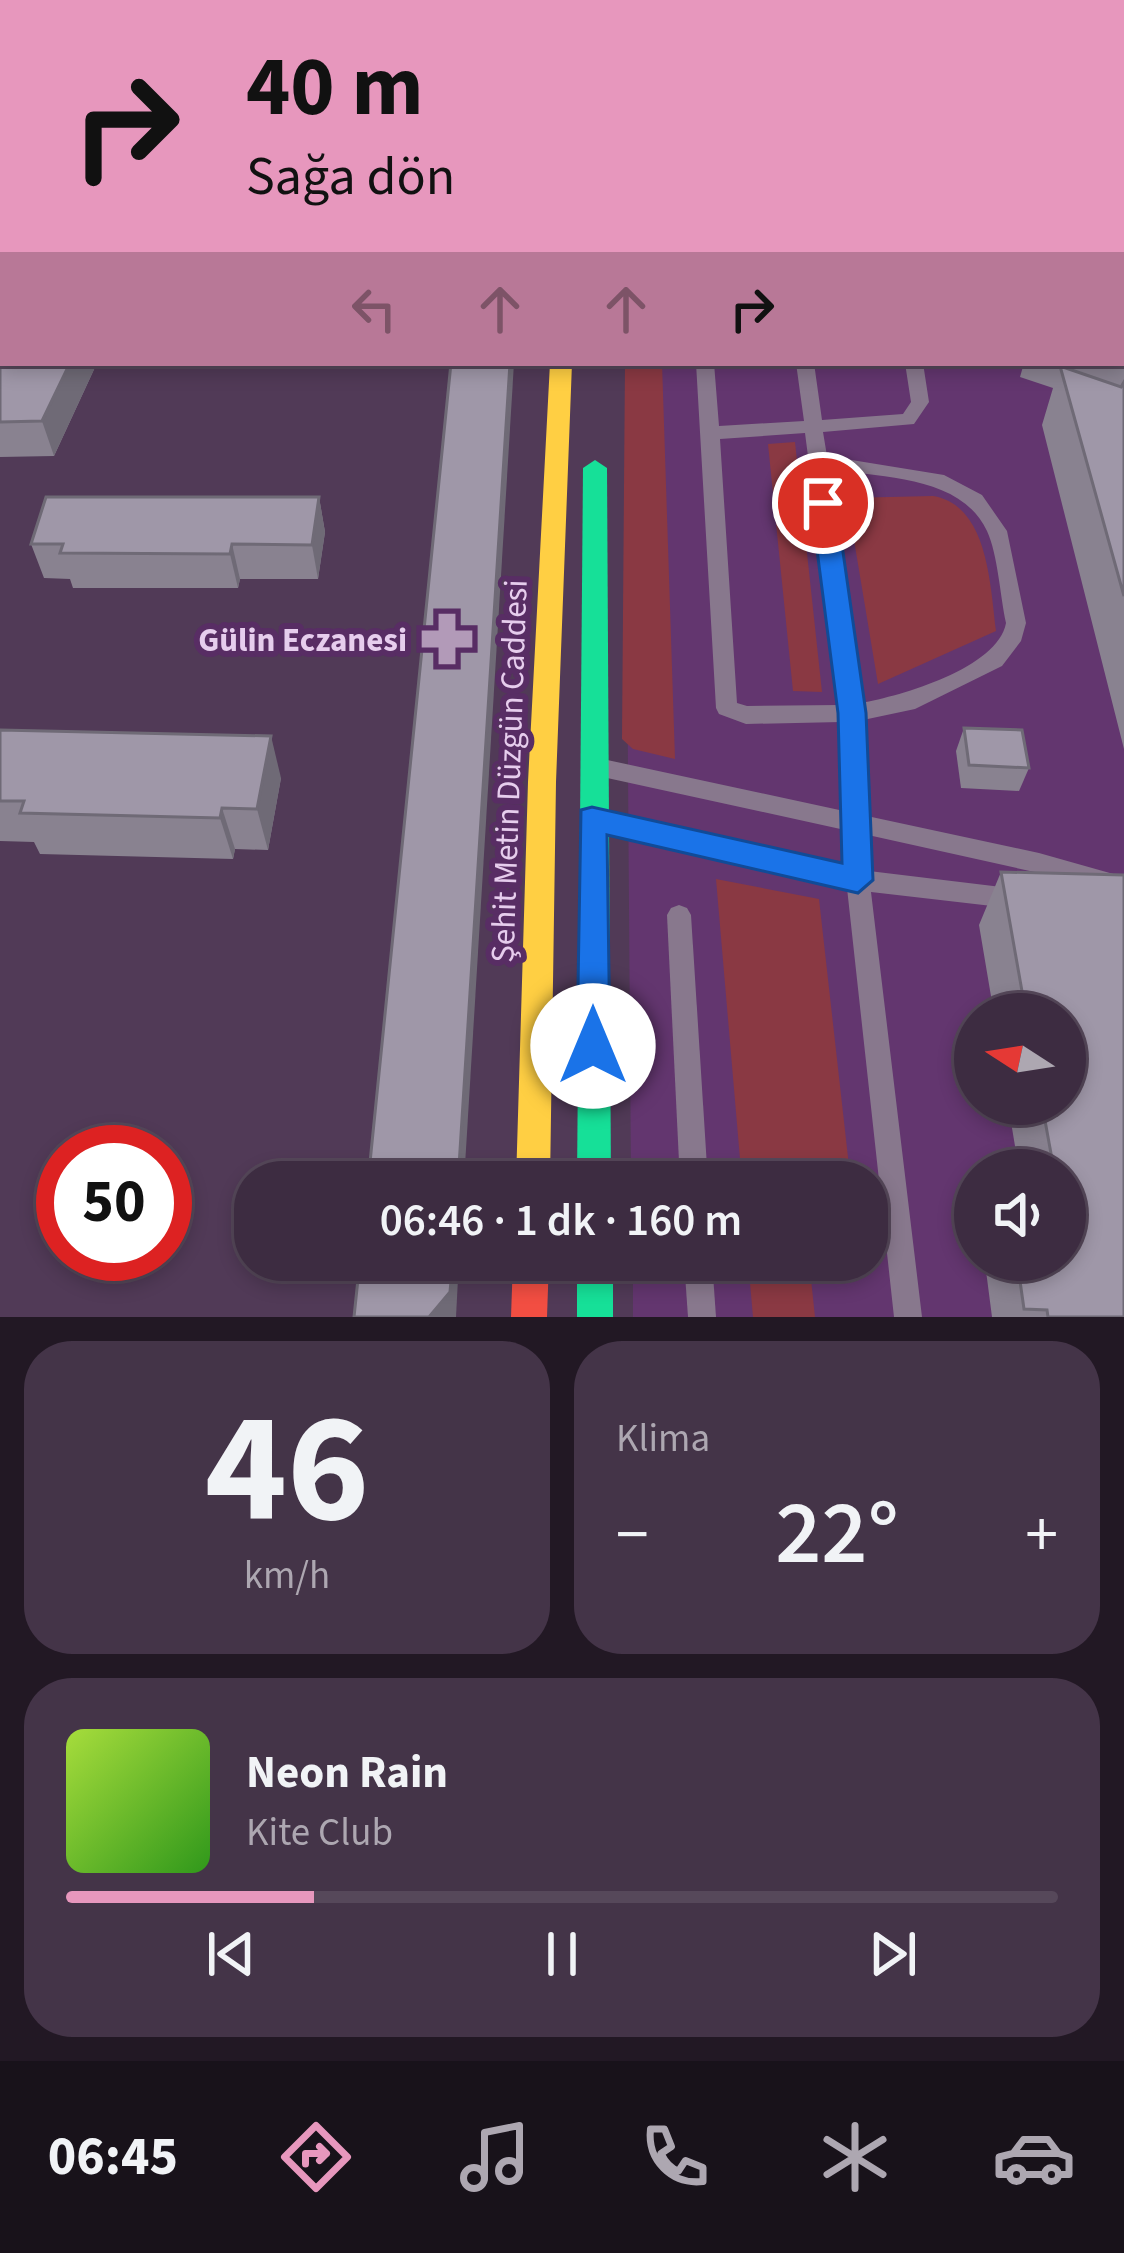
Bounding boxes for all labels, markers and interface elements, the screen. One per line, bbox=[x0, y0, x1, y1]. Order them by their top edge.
text: 40 m bbox=[246, 28, 424, 148]
icon: right bbox=[48, 48, 204, 204]
text: Sağa dön bbox=[246, 139, 455, 216]
icon: left bbox=[341, 276, 407, 342]
icon: ahead bbox=[467, 276, 533, 342]
icon: ahead bbox=[593, 276, 659, 342]
icon: right bbox=[719, 276, 785, 342]
pin bbox=[772, 452, 874, 554]
icon: arrive bbox=[790, 470, 856, 536]
street label: Şehit Metin Düzgün Caddesi bbox=[479, 579, 540, 963]
pharmacy icon: Gülin Eczanesi bbox=[418, 610, 476, 668]
place label: Gülin Eczanesi bbox=[198, 617, 407, 664]
position arrow bbox=[530, 983, 656, 1109]
north arrow bbox=[954, 993, 1086, 1125]
map controls bbox=[954, 993, 1086, 1281]
speed limit sign: 50 bbox=[36, 1125, 192, 1281]
button: sound bbox=[954, 1149, 1086, 1281]
text: 06:46 · 1 dk · 160 m bbox=[380, 1189, 742, 1253]
text: 46 bbox=[205, 1359, 369, 1581]
text: Klima bbox=[616, 1411, 710, 1467]
text: 22° bbox=[775, 1470, 899, 1598]
text: − bbox=[616, 1488, 649, 1582]
text: + bbox=[1025, 1488, 1058, 1582]
text: km/h bbox=[244, 1548, 330, 1604]
text: Neon Rain bbox=[246, 1741, 448, 1805]
text: Kite Club bbox=[246, 1805, 393, 1861]
icon: previous bbox=[198, 1921, 264, 1987]
icon: pause bbox=[529, 1921, 595, 1987]
icon: next bbox=[860, 1921, 926, 1987]
icon: directions bbox=[274, 2115, 358, 2199]
icon: music bbox=[453, 2115, 537, 2199]
icon: phone bbox=[633, 2115, 717, 2199]
icon: climate bbox=[813, 2115, 897, 2199]
icon: car bbox=[992, 2115, 1076, 2199]
text: 06:45 bbox=[48, 2119, 178, 2196]

